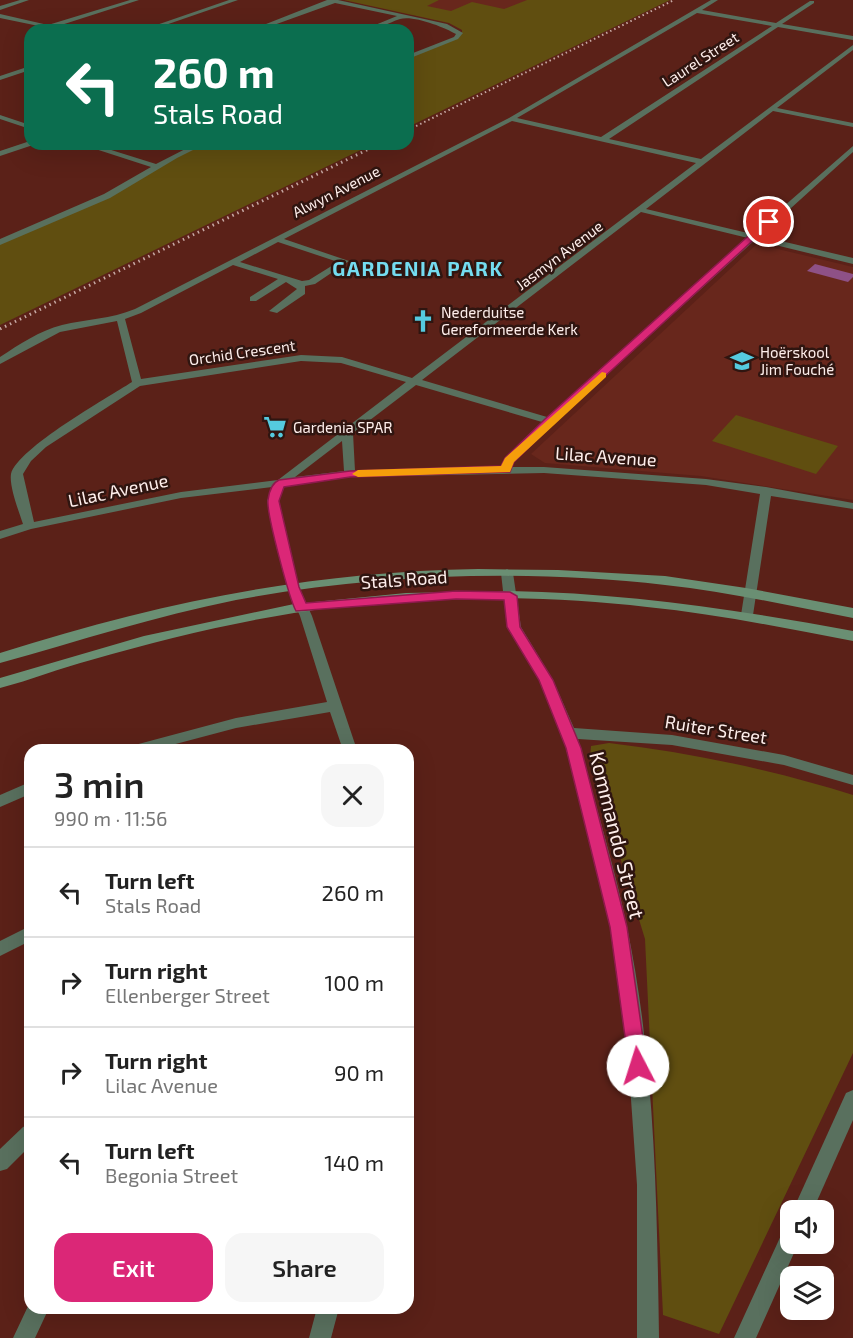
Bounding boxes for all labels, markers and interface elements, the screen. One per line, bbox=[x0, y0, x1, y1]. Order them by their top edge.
street label: Laurel Street bbox=[658, 27, 742, 90]
text: 260 m bbox=[153, 46, 275, 96]
icon: left bbox=[54, 48, 132, 126]
text: Stals Road bbox=[153, 97, 283, 129]
street label: Alwyn Avenue bbox=[289, 161, 383, 221]
pin bbox=[743, 196, 794, 247]
icon: arrive bbox=[752, 205, 785, 238]
street label: Jasmyn Avenue bbox=[512, 217, 606, 293]
district label: GARDENIA PARK bbox=[332, 256, 504, 280]
place label: Nederduitse Gereformeerde Kerk bbox=[441, 303, 578, 338]
church icon: Nederduitse Gereformeerde Kerk bbox=[410, 308, 436, 334]
street label: Orchid Crescent bbox=[188, 336, 297, 368]
place label: Hoërskool Jim Fouché bbox=[760, 343, 834, 378]
school or university icon: Hoërskool Jim Fouché bbox=[729, 348, 755, 374]
supermarket icon: Gardenia SPAR bbox=[262, 414, 288, 440]
place label: Gardenia SPAR bbox=[293, 418, 393, 436]
street label: Lilac Avenue bbox=[555, 441, 657, 471]
street label: Lilac Avenue bbox=[66, 469, 170, 511]
street label: Stals Road bbox=[360, 565, 448, 593]
street label: Ruiter Street bbox=[663, 710, 769, 748]
street label: Kommando Street bbox=[585, 749, 651, 921]
text: 3 min bbox=[54, 762, 145, 805]
button: close bbox=[321, 764, 384, 827]
text: 990 m · 11:56 bbox=[54, 806, 167, 830]
text: Turn left bbox=[105, 867, 194, 893]
icon: left bbox=[54, 876, 87, 909]
text: 260 m bbox=[322, 879, 384, 905]
text: Stals Road bbox=[105, 893, 201, 917]
text: Turn right bbox=[105, 957, 207, 983]
icon: right bbox=[54, 966, 87, 999]
text: 100 m bbox=[325, 969, 384, 995]
text: Ellenberger Street bbox=[105, 983, 270, 1007]
position arrow bbox=[606, 1034, 670, 1098]
text: Turn right bbox=[105, 1047, 207, 1073]
icon: right bbox=[54, 1056, 87, 1089]
text: 90 m bbox=[334, 1059, 384, 1085]
text: Lilac Avenue bbox=[105, 1073, 218, 1097]
text: Turn left bbox=[105, 1137, 194, 1163]
icon: left bbox=[54, 1146, 87, 1179]
text: 140 m bbox=[324, 1149, 384, 1175]
text: Begonia Street bbox=[105, 1163, 238, 1187]
map controls bbox=[780, 1200, 834, 1320]
button: sound bbox=[780, 1200, 834, 1254]
button: Exit bbox=[54, 1233, 213, 1302]
button: Share bbox=[225, 1233, 384, 1302]
button: layers bbox=[780, 1266, 834, 1320]

